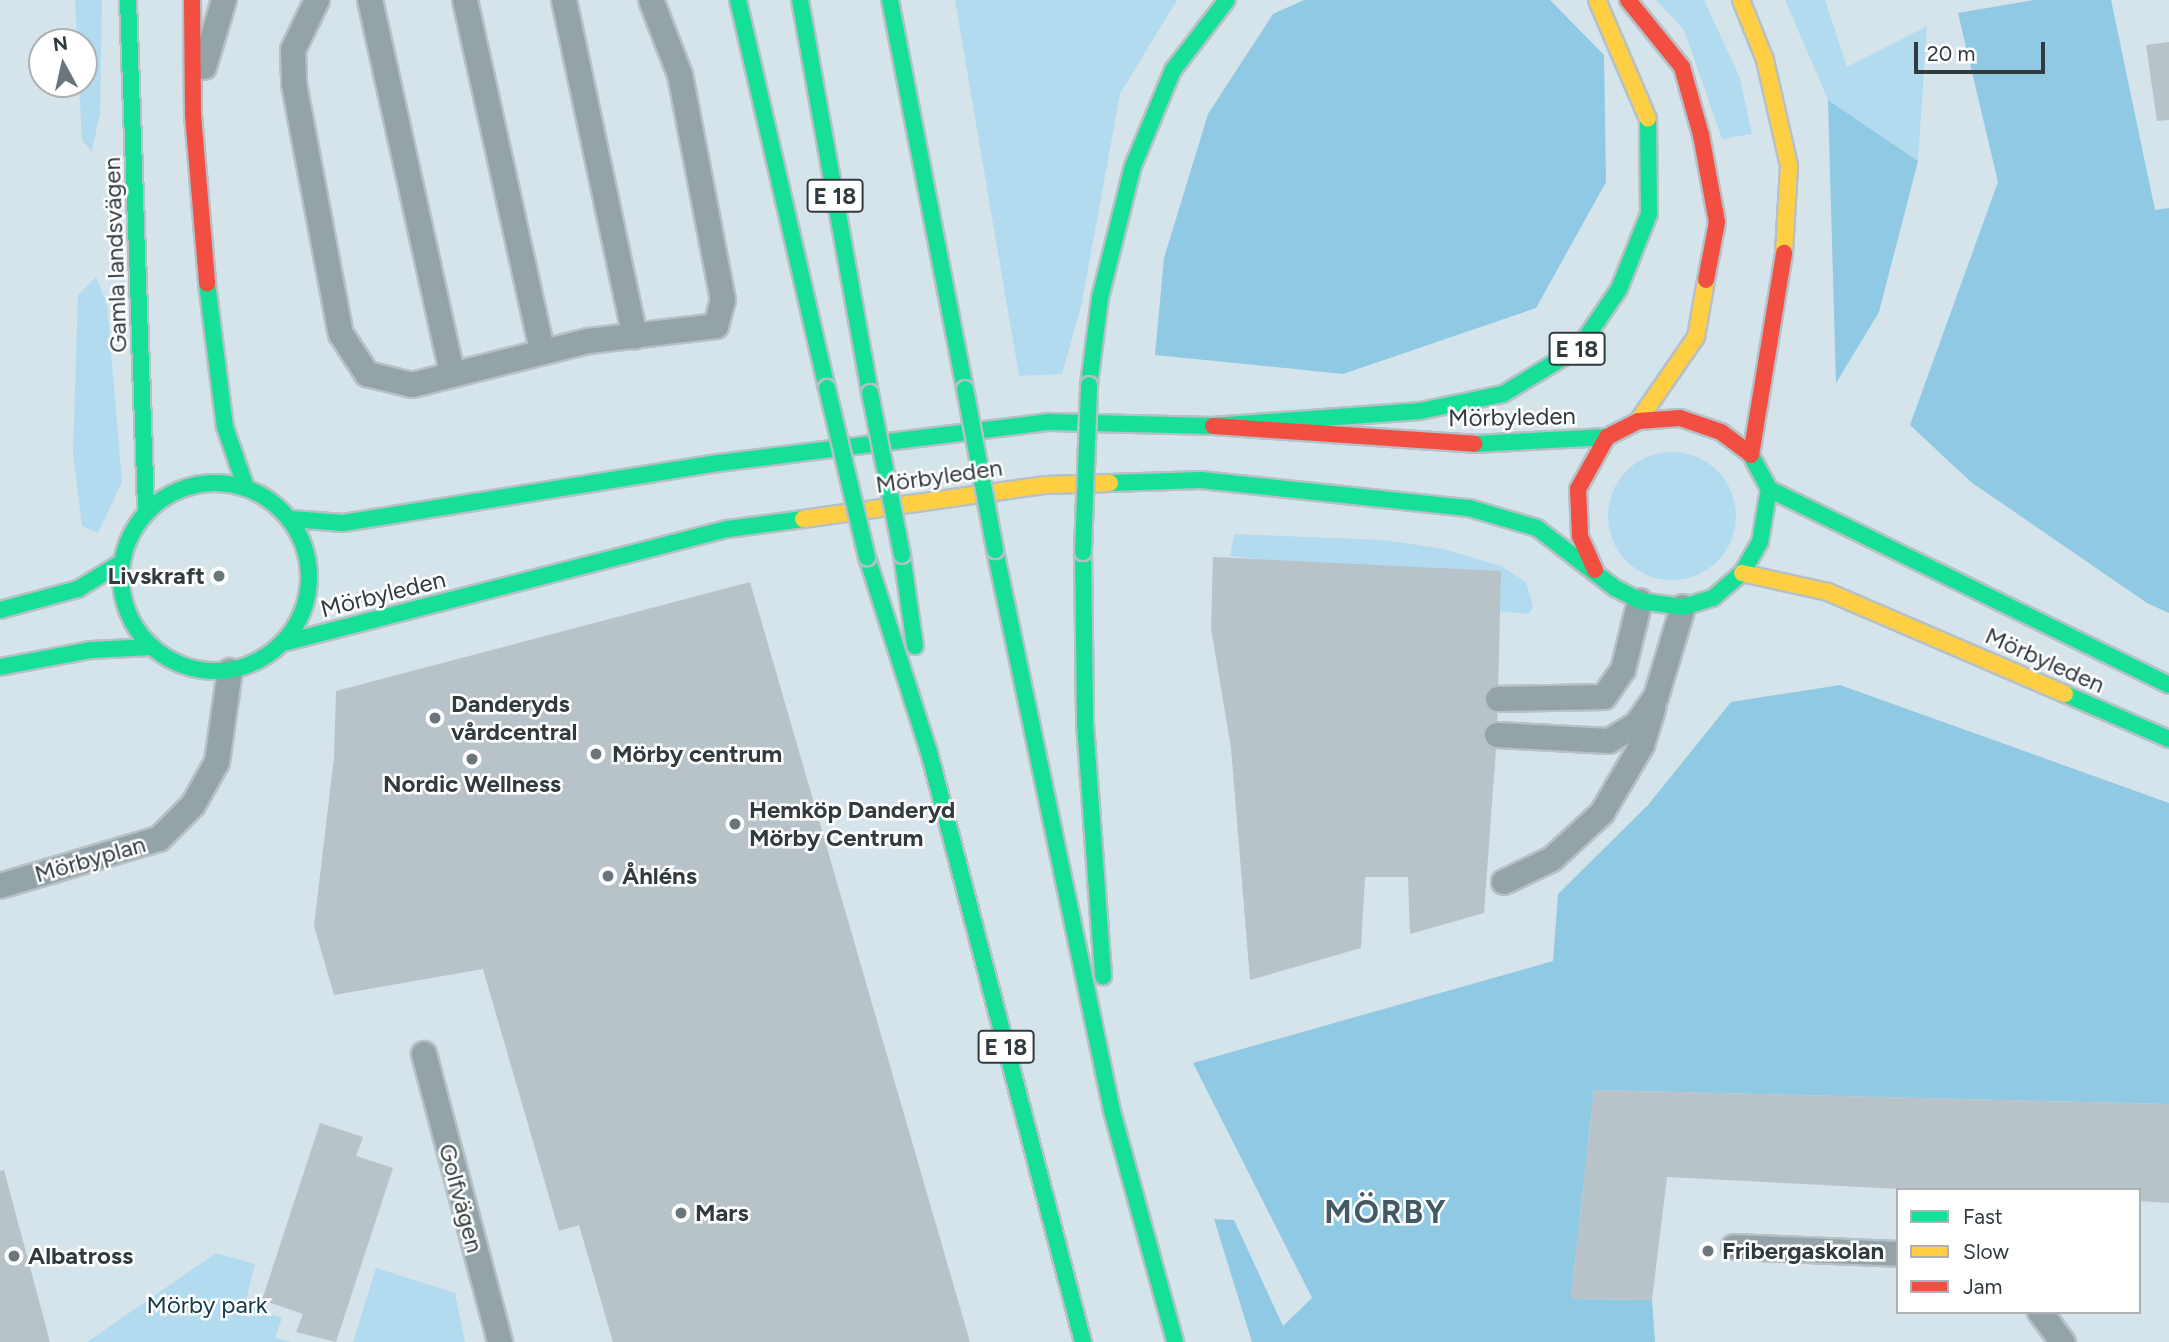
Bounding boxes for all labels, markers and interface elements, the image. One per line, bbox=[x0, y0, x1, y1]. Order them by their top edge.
north arrow bbox=[28, 28, 98, 98]
scale bar bbox=[1917, 28, 2048, 72]
text: N bbox=[51, 31, 69, 56]
text: 20 m bbox=[1927, 41, 1975, 66]
street label: Gamla landsvägen bbox=[97, 157, 133, 353]
road number: E 18 bbox=[805, 176, 865, 216]
road number: E 18 bbox=[1547, 330, 1607, 368]
street label: Mörbyleden bbox=[1448, 401, 1576, 433]
street label: Mörbyleden bbox=[874, 453, 1004, 499]
place label: Livskraft bbox=[107, 562, 205, 590]
street label: Mörbyleden bbox=[318, 565, 448, 623]
marker: Livskraft bbox=[211, 568, 227, 584]
street label: Mörbyleden bbox=[1981, 621, 2109, 699]
place label: Danderyds vårdcentral bbox=[451, 690, 577, 746]
marker: Danderyds vårdcentral bbox=[425, 708, 445, 728]
place label: Mörby centrum bbox=[612, 740, 782, 768]
marker: Mörby centrum bbox=[586, 744, 606, 764]
marker: Nordic Wellness bbox=[464, 751, 480, 767]
place label: Nordic Wellness bbox=[383, 770, 561, 798]
place label: Hemköp Danderyd Mörby Centrum bbox=[749, 796, 955, 852]
marker: Hemköp Danderyd Mörby Centrum bbox=[727, 816, 743, 832]
street label: Mörbyplan bbox=[31, 829, 149, 889]
place label: Åhléns bbox=[622, 862, 697, 890]
marker: Åhléns bbox=[600, 868, 616, 884]
road number: E 18 bbox=[976, 1028, 1036, 1066]
street label: Golfvägen bbox=[433, 1140, 489, 1256]
legend bbox=[1896, 1188, 2141, 1314]
district label: MÖRBY bbox=[1325, 1193, 1447, 1231]
place label: Mars bbox=[695, 1199, 749, 1227]
text: Fast bbox=[1963, 1204, 2003, 1229]
marker: Mars bbox=[673, 1205, 689, 1221]
place label: Fribergaskolan bbox=[1722, 1237, 1884, 1265]
text: Slow bbox=[1963, 1239, 2009, 1264]
place label: Albatross bbox=[28, 1242, 133, 1270]
marker: Fribergaskolan bbox=[1700, 1243, 1716, 1259]
marker: Albatross bbox=[6, 1248, 22, 1264]
text: Jam bbox=[1963, 1274, 2002, 1299]
park label: Mörby park bbox=[147, 1291, 267, 1319]

